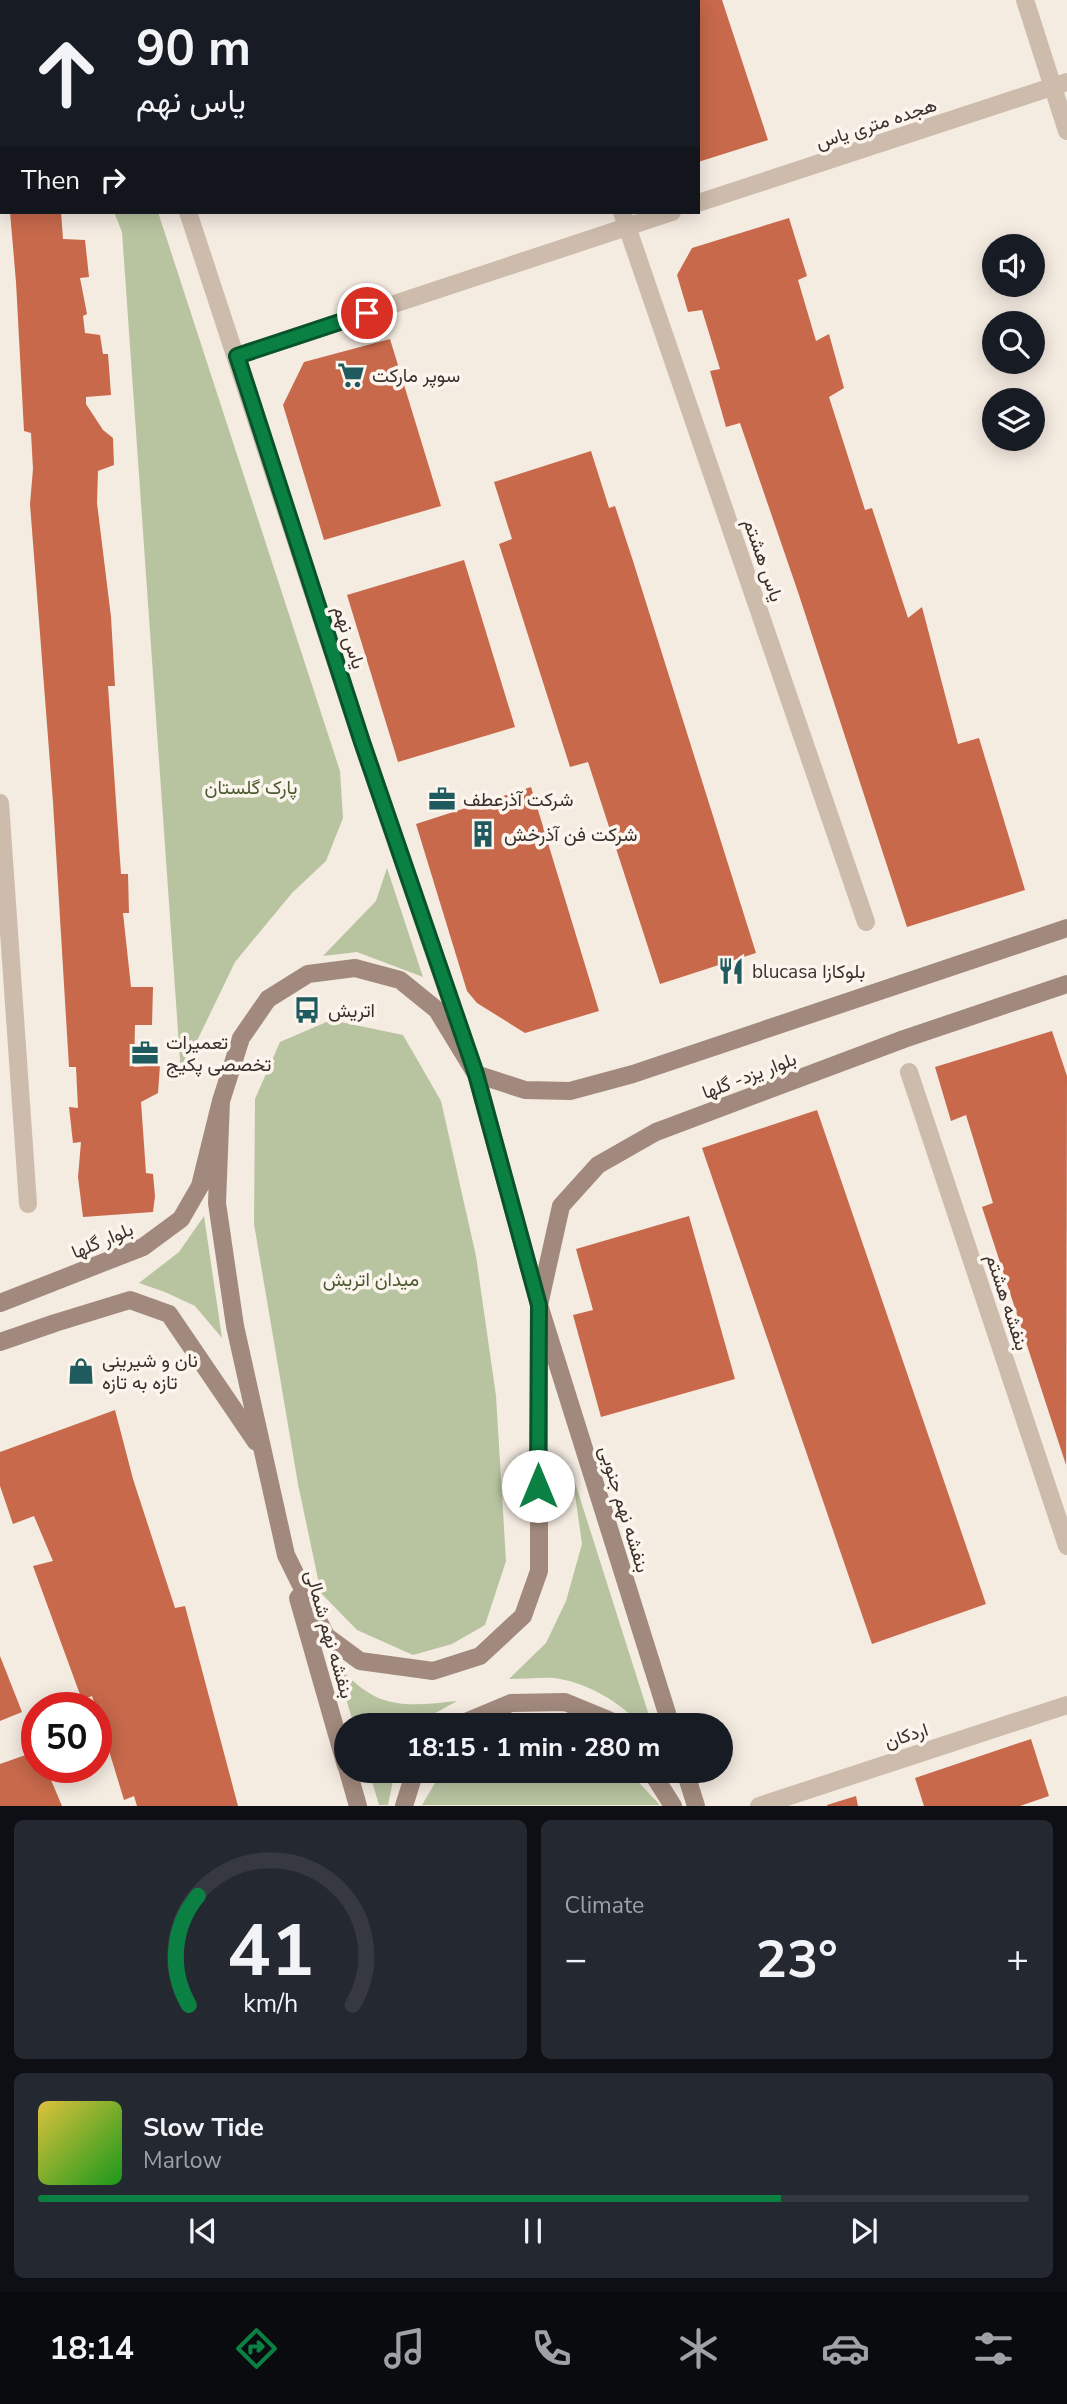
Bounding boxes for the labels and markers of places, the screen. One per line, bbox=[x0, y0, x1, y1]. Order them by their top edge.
pin bbox=[337, 283, 397, 343]
supermarket icon: سوپر مارکت bbox=[336, 360, 366, 390]
place label: سوپر مارکت bbox=[372, 363, 460, 389]
office icon: شرکت آذرعطف bbox=[427, 784, 457, 814]
place label: شرکت آذرعطف bbox=[463, 787, 573, 813]
building icon: شرکت فن آذرخش bbox=[468, 819, 498, 849]
place label: شرکت فن آذرخش bbox=[504, 822, 638, 848]
restaurant icon: blucasa بلوکازا bbox=[716, 956, 746, 986]
place label: blucasa بلوکازا bbox=[752, 959, 865, 985]
bus stop icon: اتریش bbox=[292, 995, 322, 1025]
place label: اتریش bbox=[328, 998, 375, 1024]
place label: تعمیرات تخصصی پکیج bbox=[166, 1030, 271, 1078]
office icon: تعمیرات تخصصی پکیج bbox=[130, 1038, 160, 1068]
place label: نان و شیرینی تازه به تازه bbox=[102, 1348, 198, 1396]
shop icon: نان و شیرینی تازه به تازه bbox=[66, 1356, 96, 1386]

